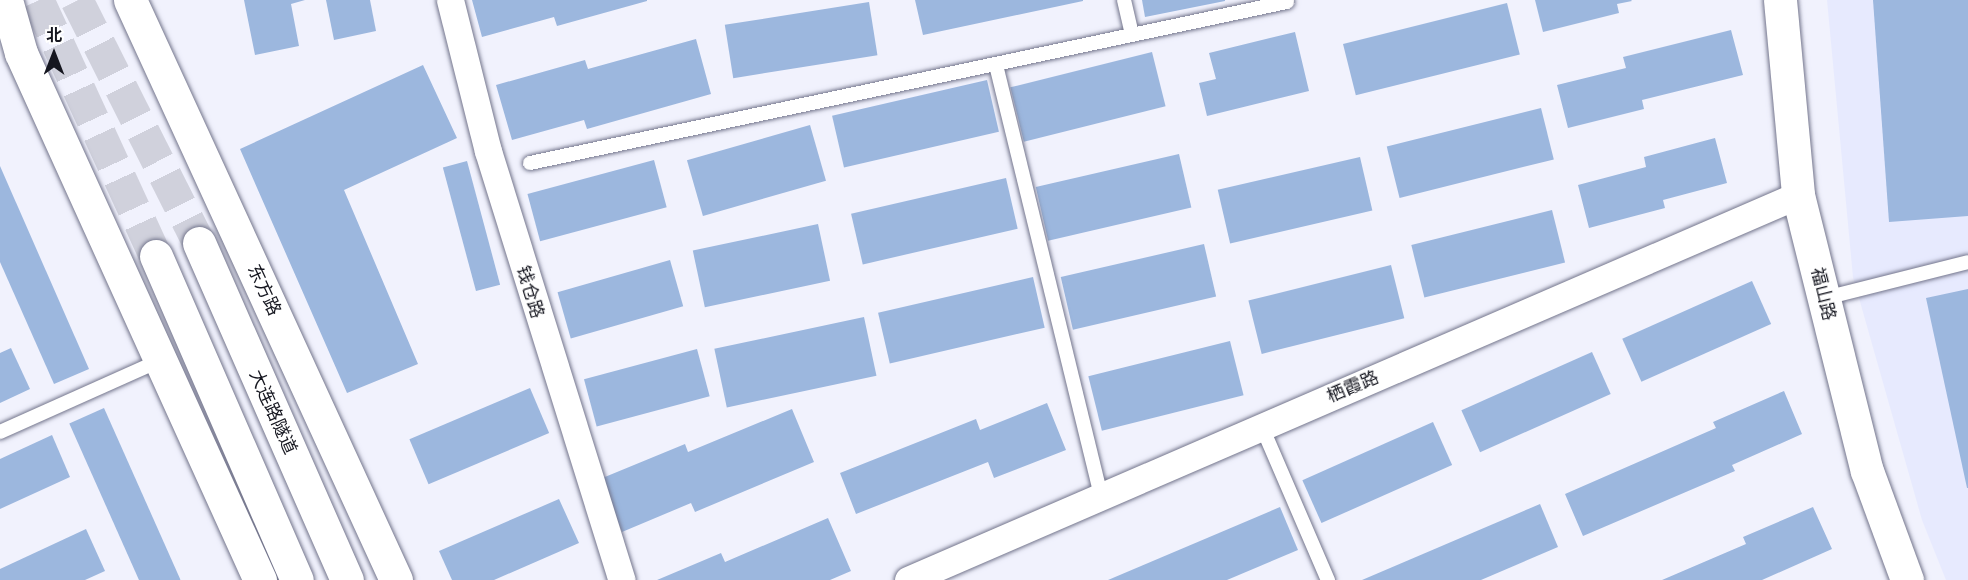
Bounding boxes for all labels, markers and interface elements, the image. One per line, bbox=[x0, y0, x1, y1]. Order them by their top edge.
north arrow bbox=[24, 24, 84, 84]
text: 北 bbox=[46, 25, 62, 46]
street label: 东方路 bbox=[243, 261, 285, 319]
street label: 钱仓路 bbox=[512, 263, 548, 321]
street label: 福山路 bbox=[1806, 265, 1840, 323]
street label: 大连路隧道 bbox=[245, 366, 301, 458]
street label: 栖霞路 bbox=[1324, 367, 1382, 407]

